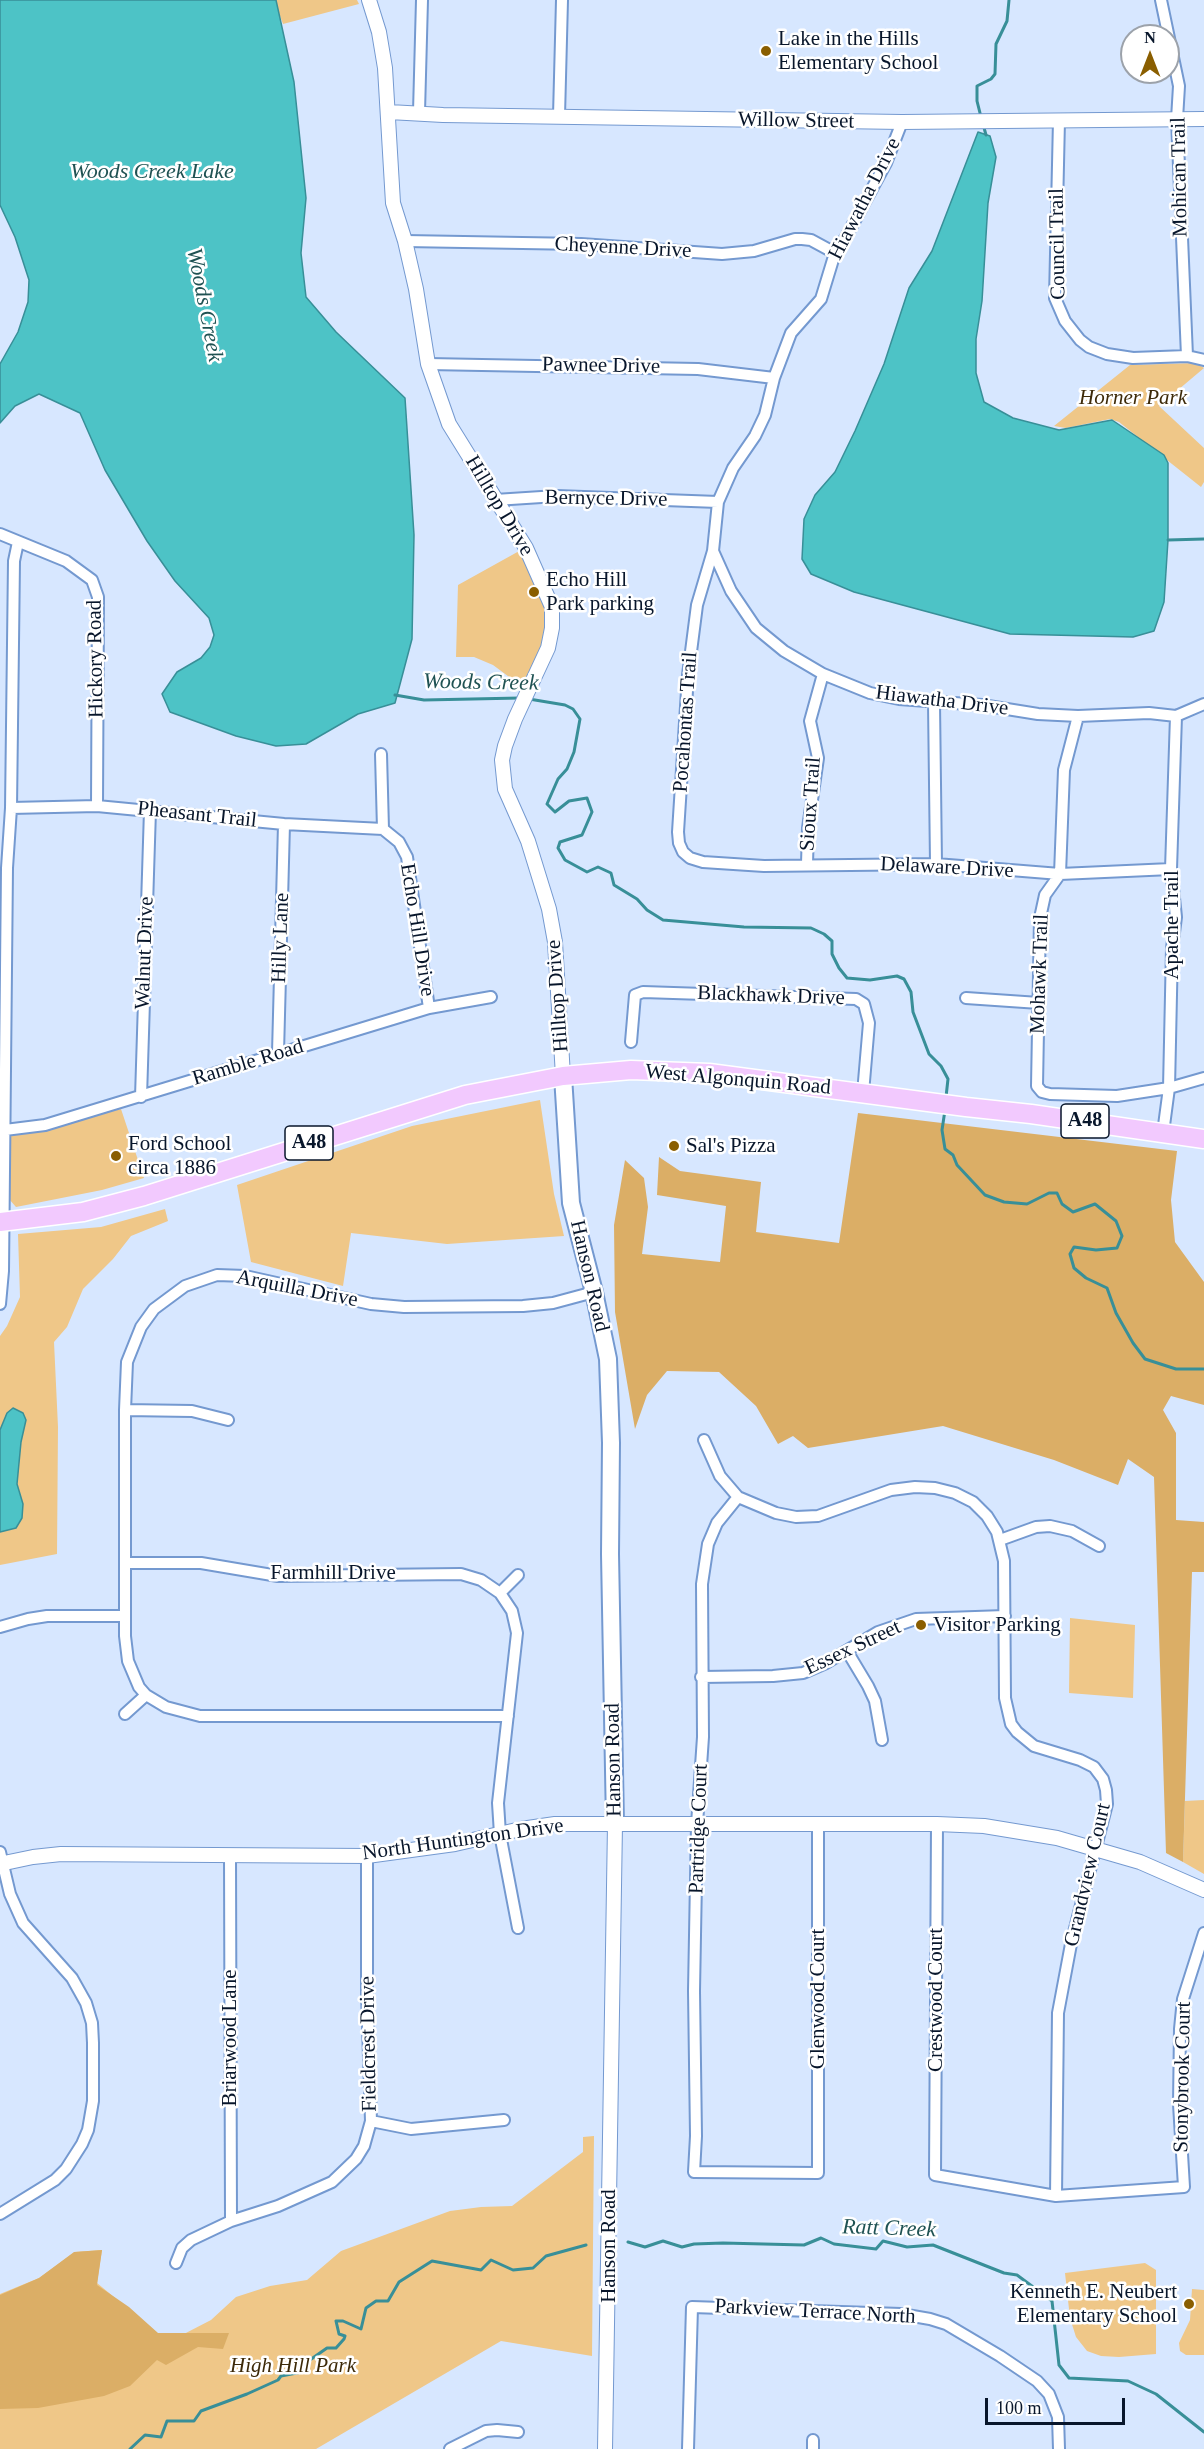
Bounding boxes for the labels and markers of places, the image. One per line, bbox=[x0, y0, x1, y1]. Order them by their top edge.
place label: Lake in the Hills Elementary School bbox=[778, 26, 938, 76]
marker: Lake in the Hills Elementary School bbox=[759, 44, 773, 58]
place label: Echo Hill Park parking bbox=[546, 567, 654, 617]
marker: Echo Hill Park parking bbox=[527, 585, 541, 599]
place label: Ford School circa 1886 bbox=[128, 1131, 231, 1181]
place label: Sal's Pizza bbox=[686, 1133, 776, 1159]
marker: Sal's Pizza bbox=[667, 1139, 681, 1153]
marker: Ford School circa 1886 bbox=[109, 1149, 123, 1163]
place label: Visitor Parking bbox=[933, 1612, 1061, 1638]
marker: Visitor Parking bbox=[914, 1618, 928, 1632]
place label: Kenneth E. Neubert Elementary School bbox=[1010, 2279, 1177, 2329]
marker: Kenneth E. Neubert Elementary School bbox=[1182, 2297, 1196, 2311]

